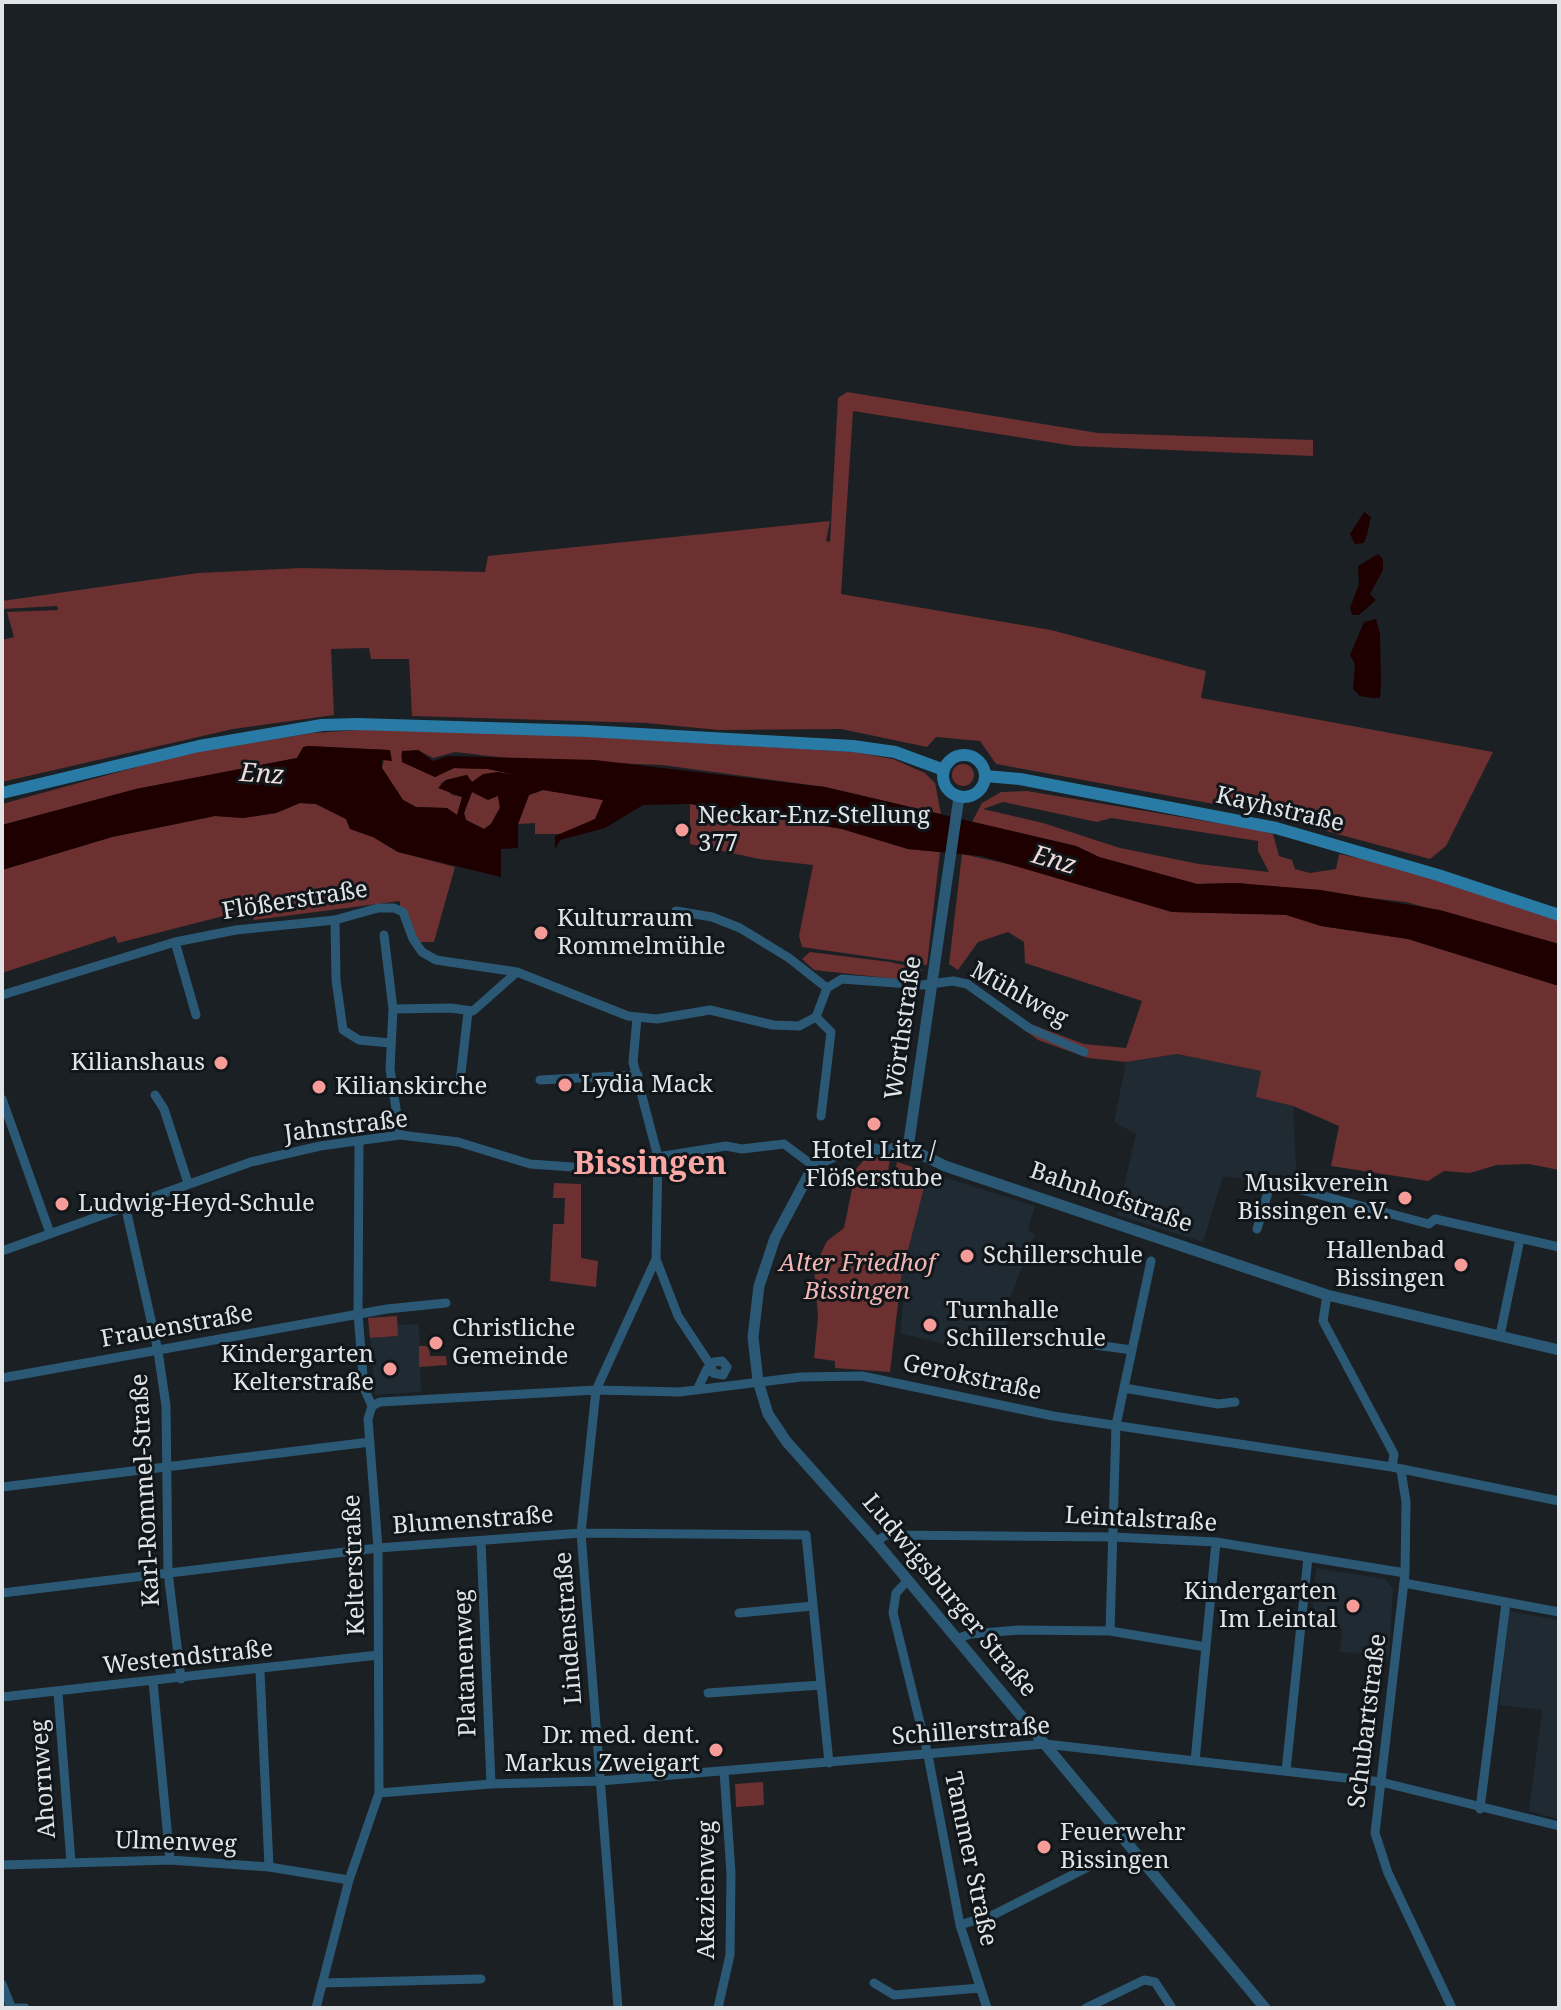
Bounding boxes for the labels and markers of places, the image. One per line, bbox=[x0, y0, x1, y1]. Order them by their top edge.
place label: Neckar-Enz-Stellung 377 bbox=[698, 802, 930, 858]
marker: Neckar-Enz-Stellung 377 bbox=[673, 821, 691, 839]
place label: Kulturraum Rommelmühle bbox=[557, 905, 726, 961]
marker: Kulturraum Rommelmühle bbox=[532, 924, 550, 942]
place label: Kilianshaus bbox=[71, 1049, 205, 1077]
marker: Kilianshaus bbox=[212, 1054, 230, 1072]
place label: Lydia Mack bbox=[581, 1071, 713, 1099]
place label: Kilianskirche bbox=[335, 1073, 487, 1101]
marker: Lydia Mack bbox=[556, 1076, 574, 1094]
marker: Kilianskirche bbox=[310, 1078, 328, 1096]
marker: Hotel Litz / Flößerstube bbox=[865, 1115, 883, 1133]
place label: Hotel Litz / Flößerstube bbox=[805, 1137, 943, 1193]
place label: Musikverein Bissingen e.V. bbox=[1238, 1170, 1389, 1226]
marker: Musikverein Bissingen e.V. bbox=[1396, 1189, 1414, 1207]
place label: Ludwig-Heyd-Schule bbox=[78, 1190, 315, 1218]
marker: Ludwig-Heyd-Schule bbox=[53, 1195, 71, 1213]
place label: Hallenbad Bissingen bbox=[1326, 1237, 1445, 1293]
place label: Schillerschule bbox=[983, 1242, 1143, 1270]
marker: Schillerschule bbox=[958, 1247, 976, 1265]
marker: Hallenbad Bissingen bbox=[1452, 1256, 1470, 1274]
place label: Turnhalle Schillerschule bbox=[946, 1297, 1106, 1353]
place label: Christliche Gemeinde bbox=[452, 1315, 575, 1371]
marker: Turnhalle Schillerschule bbox=[921, 1316, 939, 1334]
marker: Christliche Gemeinde bbox=[427, 1334, 445, 1352]
place label: Kindergarten Kelterstraße bbox=[221, 1341, 374, 1397]
marker: Kindergarten Kelterstraße bbox=[381, 1360, 399, 1378]
place label: Kindergarten Im Leintal bbox=[1184, 1578, 1337, 1634]
marker: Kindergarten Im Leintal bbox=[1344, 1597, 1362, 1615]
place label: Dr. med. dent. Markus Zweigart bbox=[505, 1722, 700, 1778]
marker: Dr. med. dent. Markus Zweigart bbox=[707, 1741, 725, 1759]
place label: Feuerwehr Bissingen bbox=[1060, 1819, 1185, 1875]
marker: Feuerwehr Bissingen bbox=[1035, 1838, 1053, 1856]

